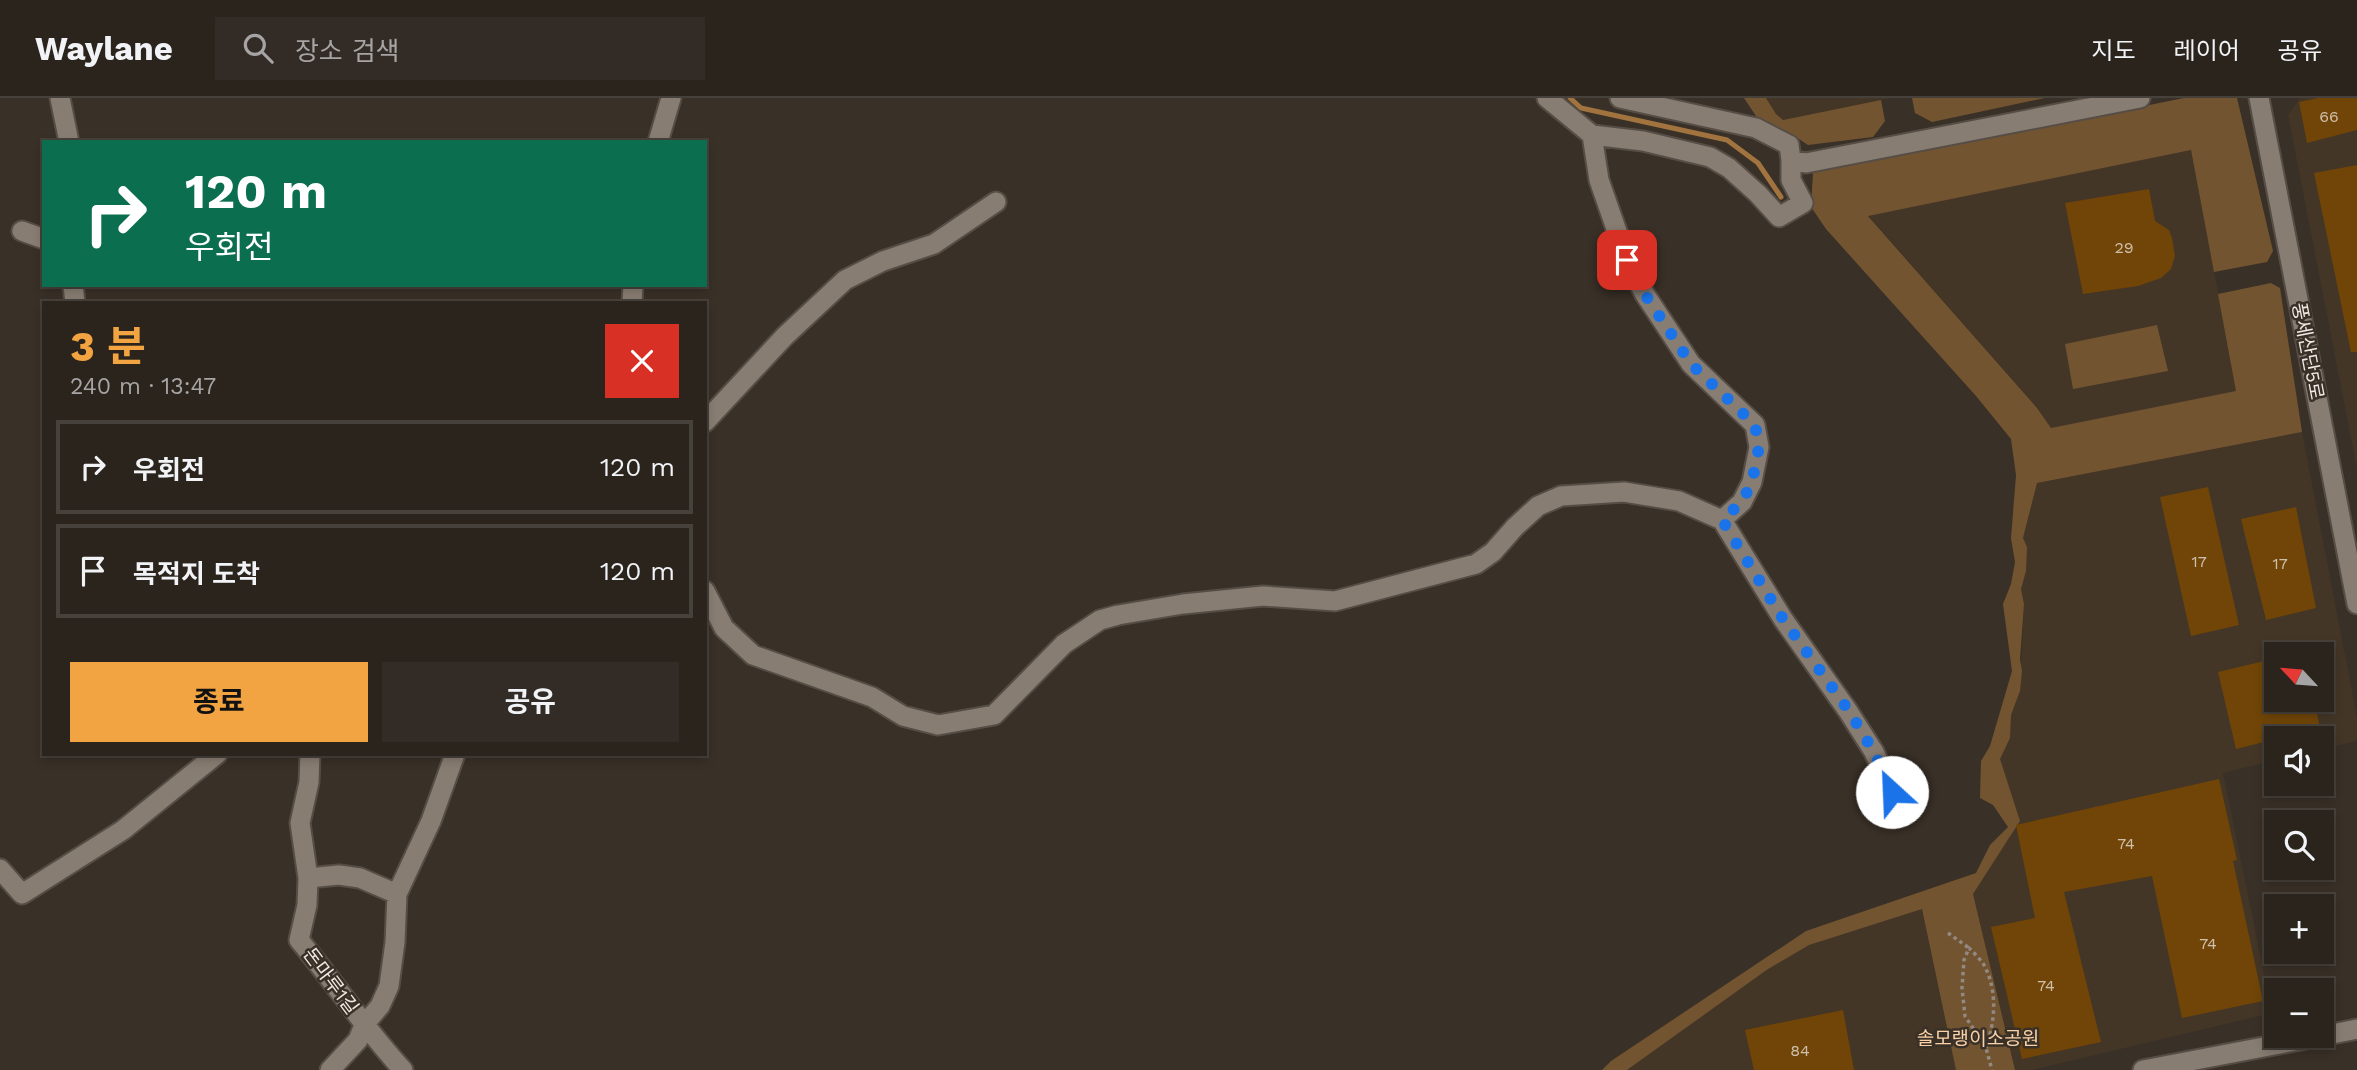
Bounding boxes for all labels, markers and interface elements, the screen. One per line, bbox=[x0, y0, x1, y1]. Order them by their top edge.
search box bbox=[215, 17, 705, 80]
text: Waylane bbox=[35, 29, 173, 68]
icon: search bbox=[239, 29, 277, 67]
text: 장소 검색 bbox=[295, 36, 399, 66]
text: 지도 bbox=[2091, 37, 2136, 65]
text: 레이어 bbox=[2174, 37, 2240, 65]
text: 공유 bbox=[2278, 37, 2322, 65]
house number: 66 bbox=[2319, 107, 2339, 126]
text: 120 m bbox=[185, 162, 327, 220]
icon: right bbox=[70, 168, 161, 259]
text: 우회전 bbox=[185, 228, 273, 266]
pin bbox=[1597, 230, 1657, 290]
house number: 29 bbox=[2114, 238, 2134, 257]
icon: arrive bbox=[1608, 241, 1646, 279]
street label: 풍세산단5로 bbox=[2287, 300, 2329, 402]
text: 3 분 bbox=[70, 322, 146, 371]
button: close bbox=[605, 324, 679, 398]
text: 240 m · 13:47 bbox=[70, 373, 216, 400]
icon: right bbox=[74, 448, 112, 486]
text: 120 m bbox=[600, 452, 675, 482]
text: 우회전 bbox=[133, 455, 205, 485]
icon: arrive bbox=[74, 552, 112, 590]
house number: 17 bbox=[2191, 552, 2207, 571]
house number: 17 bbox=[2272, 554, 2288, 573]
text: 120 m bbox=[600, 556, 675, 586]
text: 목적지 도착 bbox=[133, 559, 260, 589]
north arrow bbox=[2264, 642, 2334, 712]
map controls bbox=[2264, 642, 2334, 1048]
button: 종료 bbox=[70, 662, 368, 742]
button: 공유 bbox=[382, 662, 679, 742]
button: sound bbox=[2264, 726, 2334, 796]
position arrow bbox=[1855, 755, 1929, 829]
button: search bbox=[2264, 810, 2334, 880]
house number: 74 bbox=[2117, 834, 2135, 853]
button: + bbox=[2264, 894, 2334, 964]
house number: 74 bbox=[2199, 934, 2217, 953]
street label: 돈마루1길 bbox=[299, 943, 363, 1019]
house number: 74 bbox=[2037, 976, 2055, 995]
button: − bbox=[2264, 978, 2334, 1048]
park label: 솔모랭이소공원 bbox=[1917, 1027, 2039, 1050]
house number: 84 bbox=[1790, 1041, 1810, 1060]

